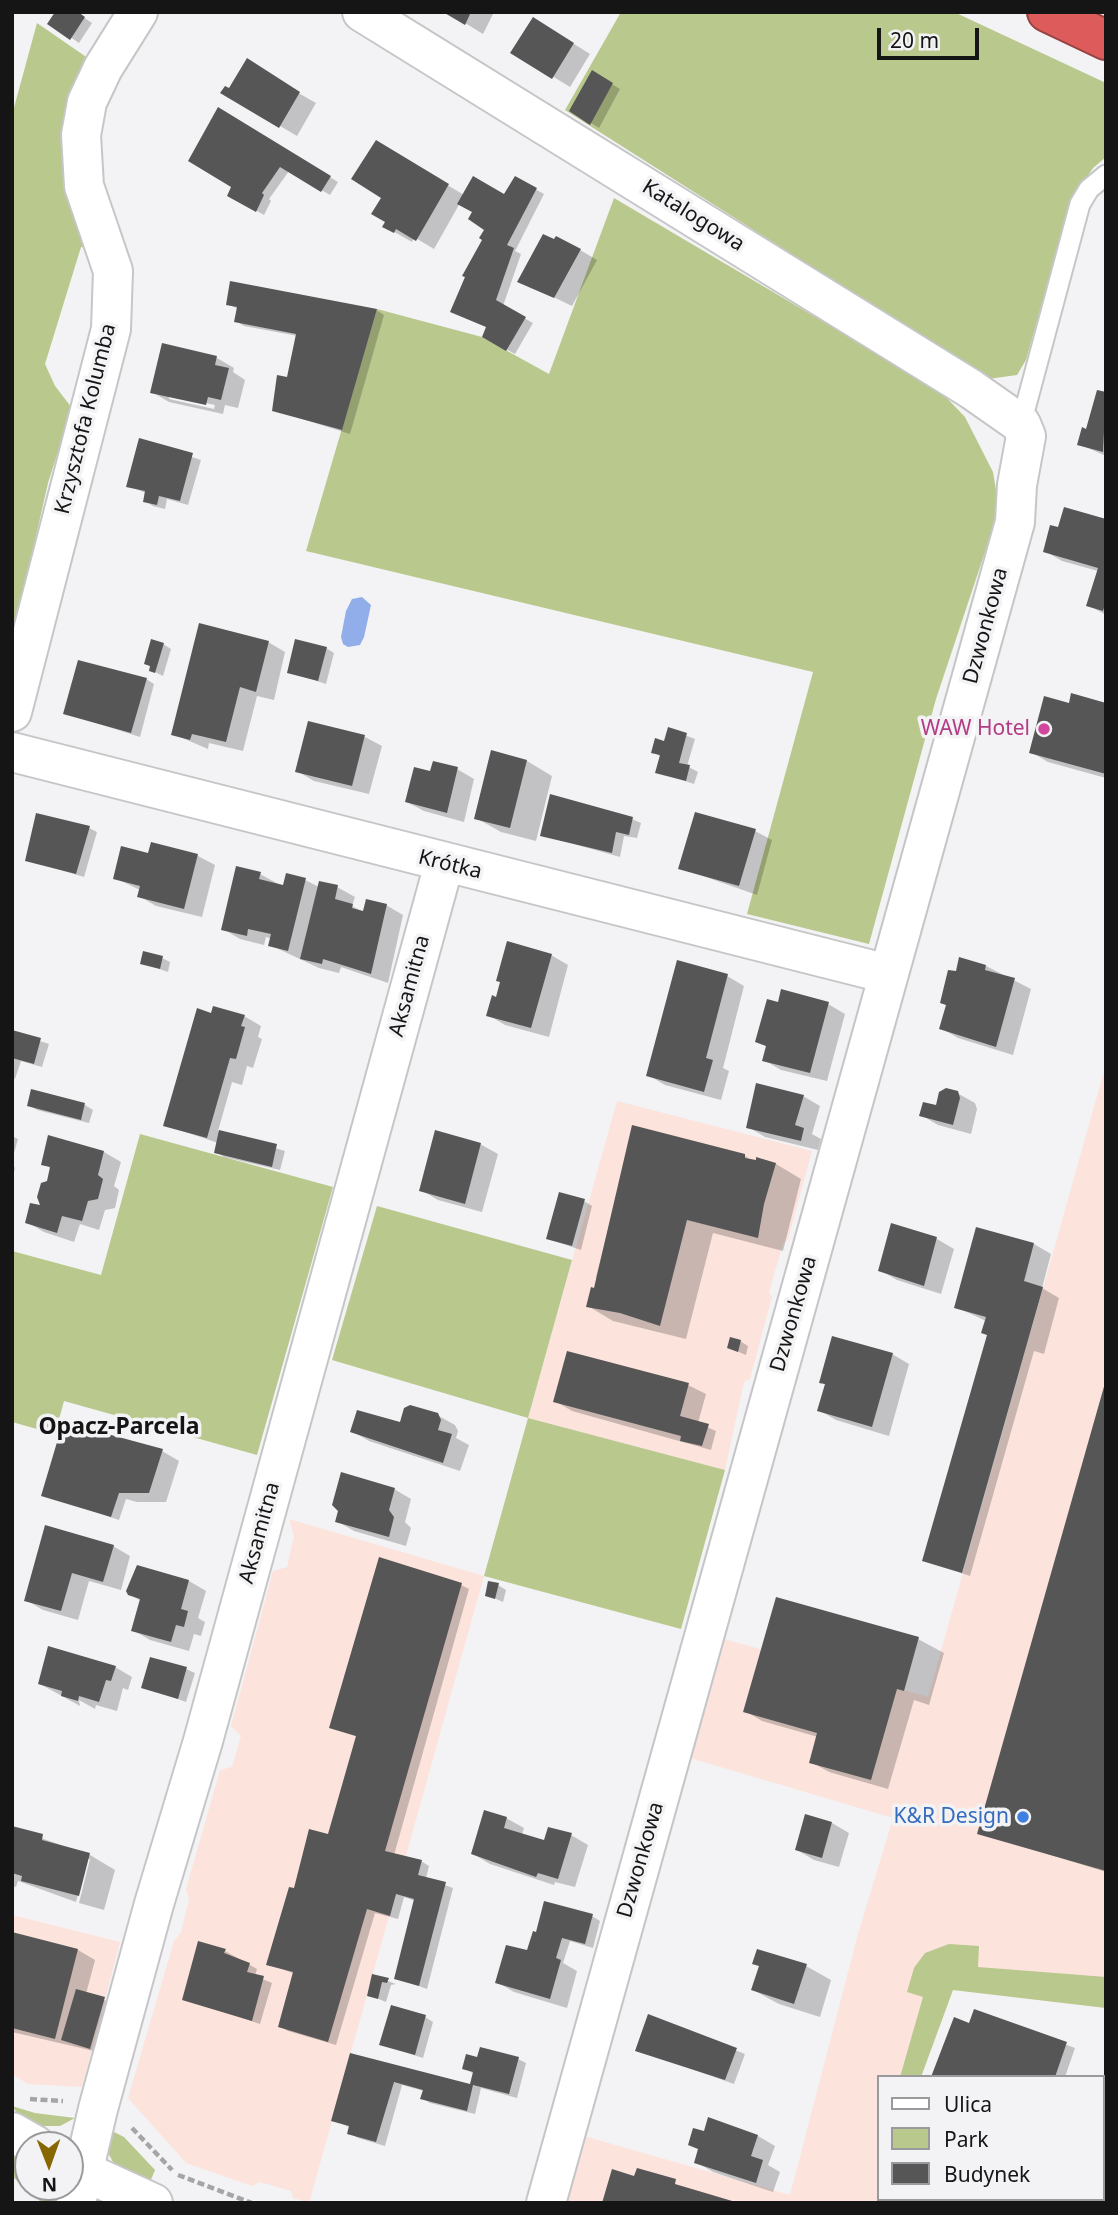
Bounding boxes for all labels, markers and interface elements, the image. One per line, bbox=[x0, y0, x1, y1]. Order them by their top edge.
scale bar bbox=[880, 14, 982, 58]
text: 20 m bbox=[890, 26, 939, 54]
street label: Katalogowa bbox=[637, 175, 749, 257]
street label: Krzysztofa Kolumba bbox=[50, 321, 122, 517]
street label: Dzwonkowa bbox=[958, 565, 1014, 687]
place label: WAW Hotel bbox=[921, 716, 1030, 742]
marker: WAW Hotel bbox=[1036, 721, 1052, 737]
street label: Krótka bbox=[416, 845, 484, 885]
street label: Aksamitna bbox=[384, 933, 436, 1039]
street label: Dzwonkowa bbox=[765, 1253, 823, 1375]
district label: Opacz-Parcela bbox=[38, 1413, 200, 1441]
street label: Aksamitna bbox=[234, 1480, 286, 1586]
street label: Dzwonkowa bbox=[612, 1799, 670, 1921]
place label: K&R Design bbox=[894, 1804, 1009, 1830]
marker: K&R Design bbox=[1015, 1809, 1031, 1825]
legend bbox=[876, 2075, 1104, 2201]
text: Ulica bbox=[944, 2090, 992, 2118]
text: Park bbox=[944, 2125, 988, 2153]
north arrow bbox=[14, 2131, 84, 2201]
text: Budynek bbox=[944, 2160, 1030, 2188]
text: N bbox=[41, 2172, 57, 2198]

